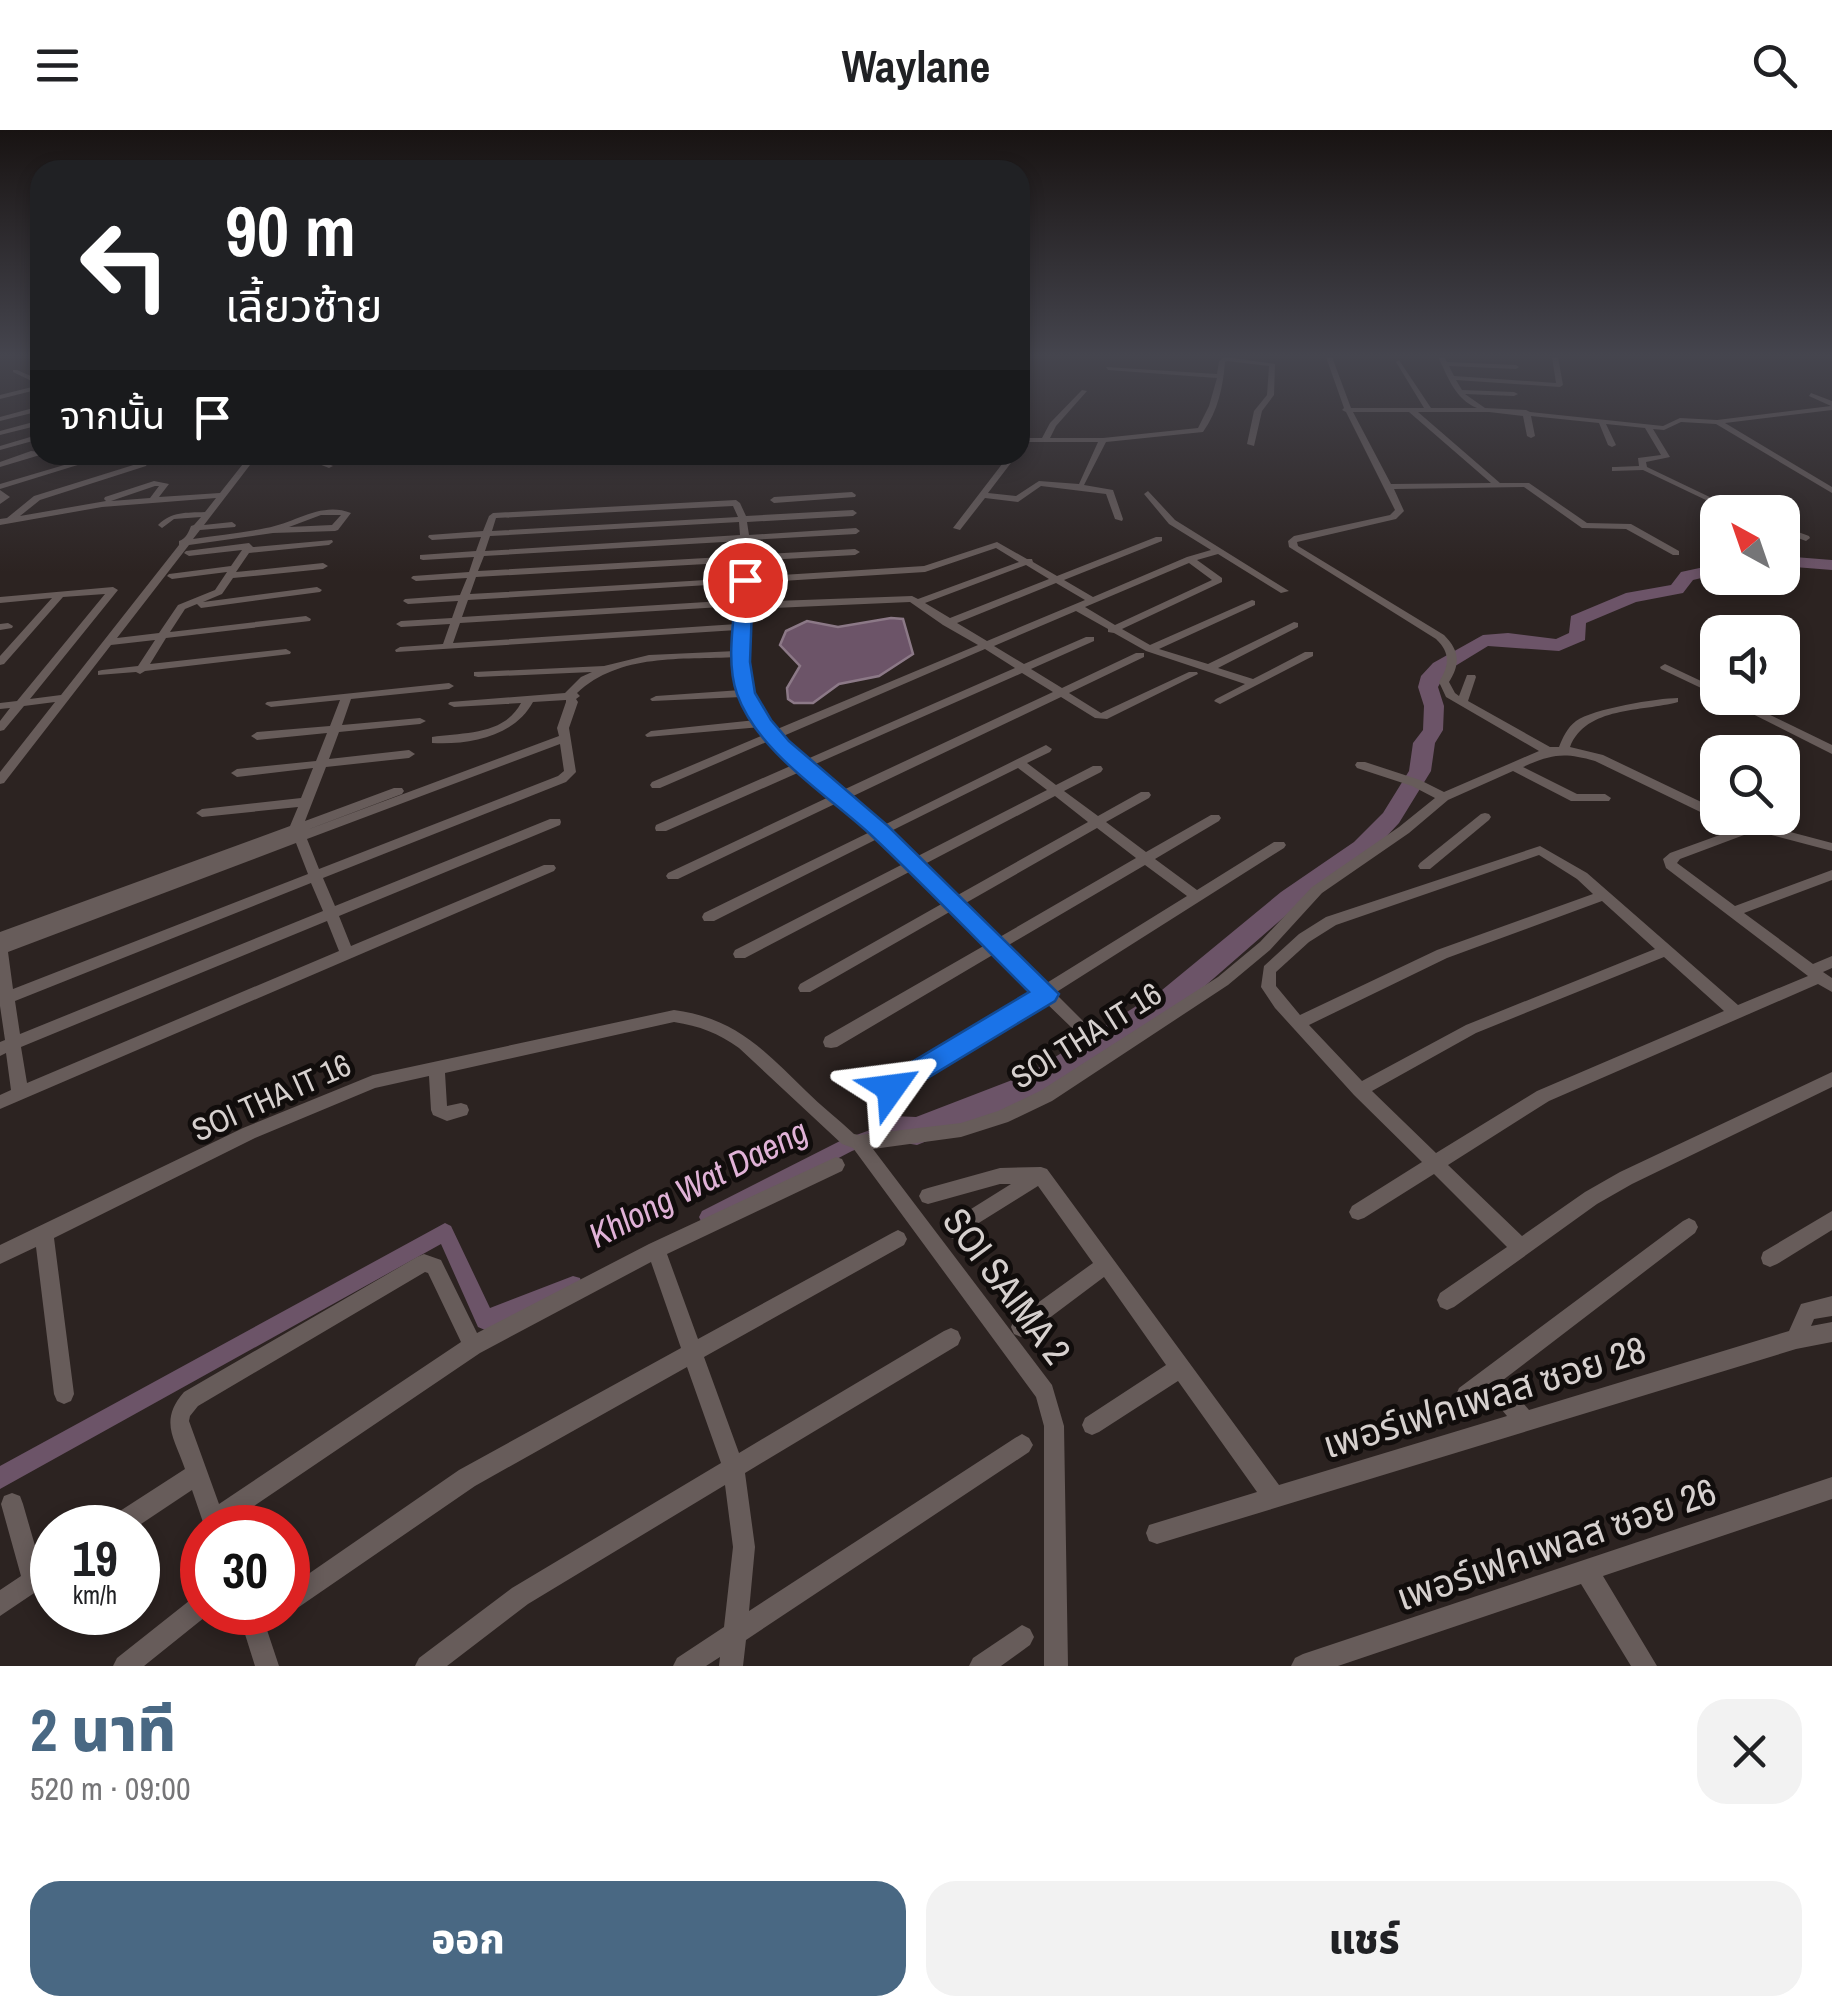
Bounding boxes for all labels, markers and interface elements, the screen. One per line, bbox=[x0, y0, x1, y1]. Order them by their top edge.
text: Waylane bbox=[842, 35, 990, 96]
icon: menu bbox=[30, 38, 85, 93]
icon: search bbox=[1747, 38, 1802, 93]
text: 90 m bbox=[225, 184, 356, 278]
icon: left bbox=[60, 200, 190, 330]
text: เลี้ยวซ้าย bbox=[225, 275, 382, 336]
text: จากนั้น bbox=[60, 390, 165, 441]
icon: arrive bbox=[185, 390, 240, 445]
north arrow bbox=[1700, 495, 1800, 595]
map controls bbox=[1700, 495, 1800, 835]
pin bbox=[703, 538, 788, 623]
icon: arrive bbox=[718, 553, 773, 608]
button: sound bbox=[1700, 615, 1800, 715]
button: search bbox=[1700, 735, 1800, 835]
street label: SOI THA IT 16 bbox=[1003, 972, 1169, 1098]
position arrow bbox=[839, 1036, 943, 1140]
street label: SOI THA IT 16 bbox=[185, 1043, 357, 1151]
water label: Khlong Wat Daeng bbox=[580, 1108, 816, 1258]
street label: SOI SAIMA 2 bbox=[931, 1197, 1083, 1375]
street label: เพอร์เฟคเพลส ซอย 28 bbox=[1316, 1324, 1652, 1470]
street label: เพอร์เฟคเพลส ซอย 26 bbox=[1389, 1465, 1723, 1623]
speed limit sign: 30 bbox=[180, 1505, 310, 1635]
text: 19 bbox=[72, 1524, 118, 1592]
text: km/h bbox=[73, 1578, 117, 1612]
text: 2 นาที bbox=[30, 1689, 176, 1770]
button: close bbox=[1697, 1699, 1802, 1804]
text: 520 m · 09:00 bbox=[30, 1767, 190, 1810]
button: ออก bbox=[30, 1881, 906, 1996]
button: แชร์ bbox=[926, 1881, 1802, 1996]

